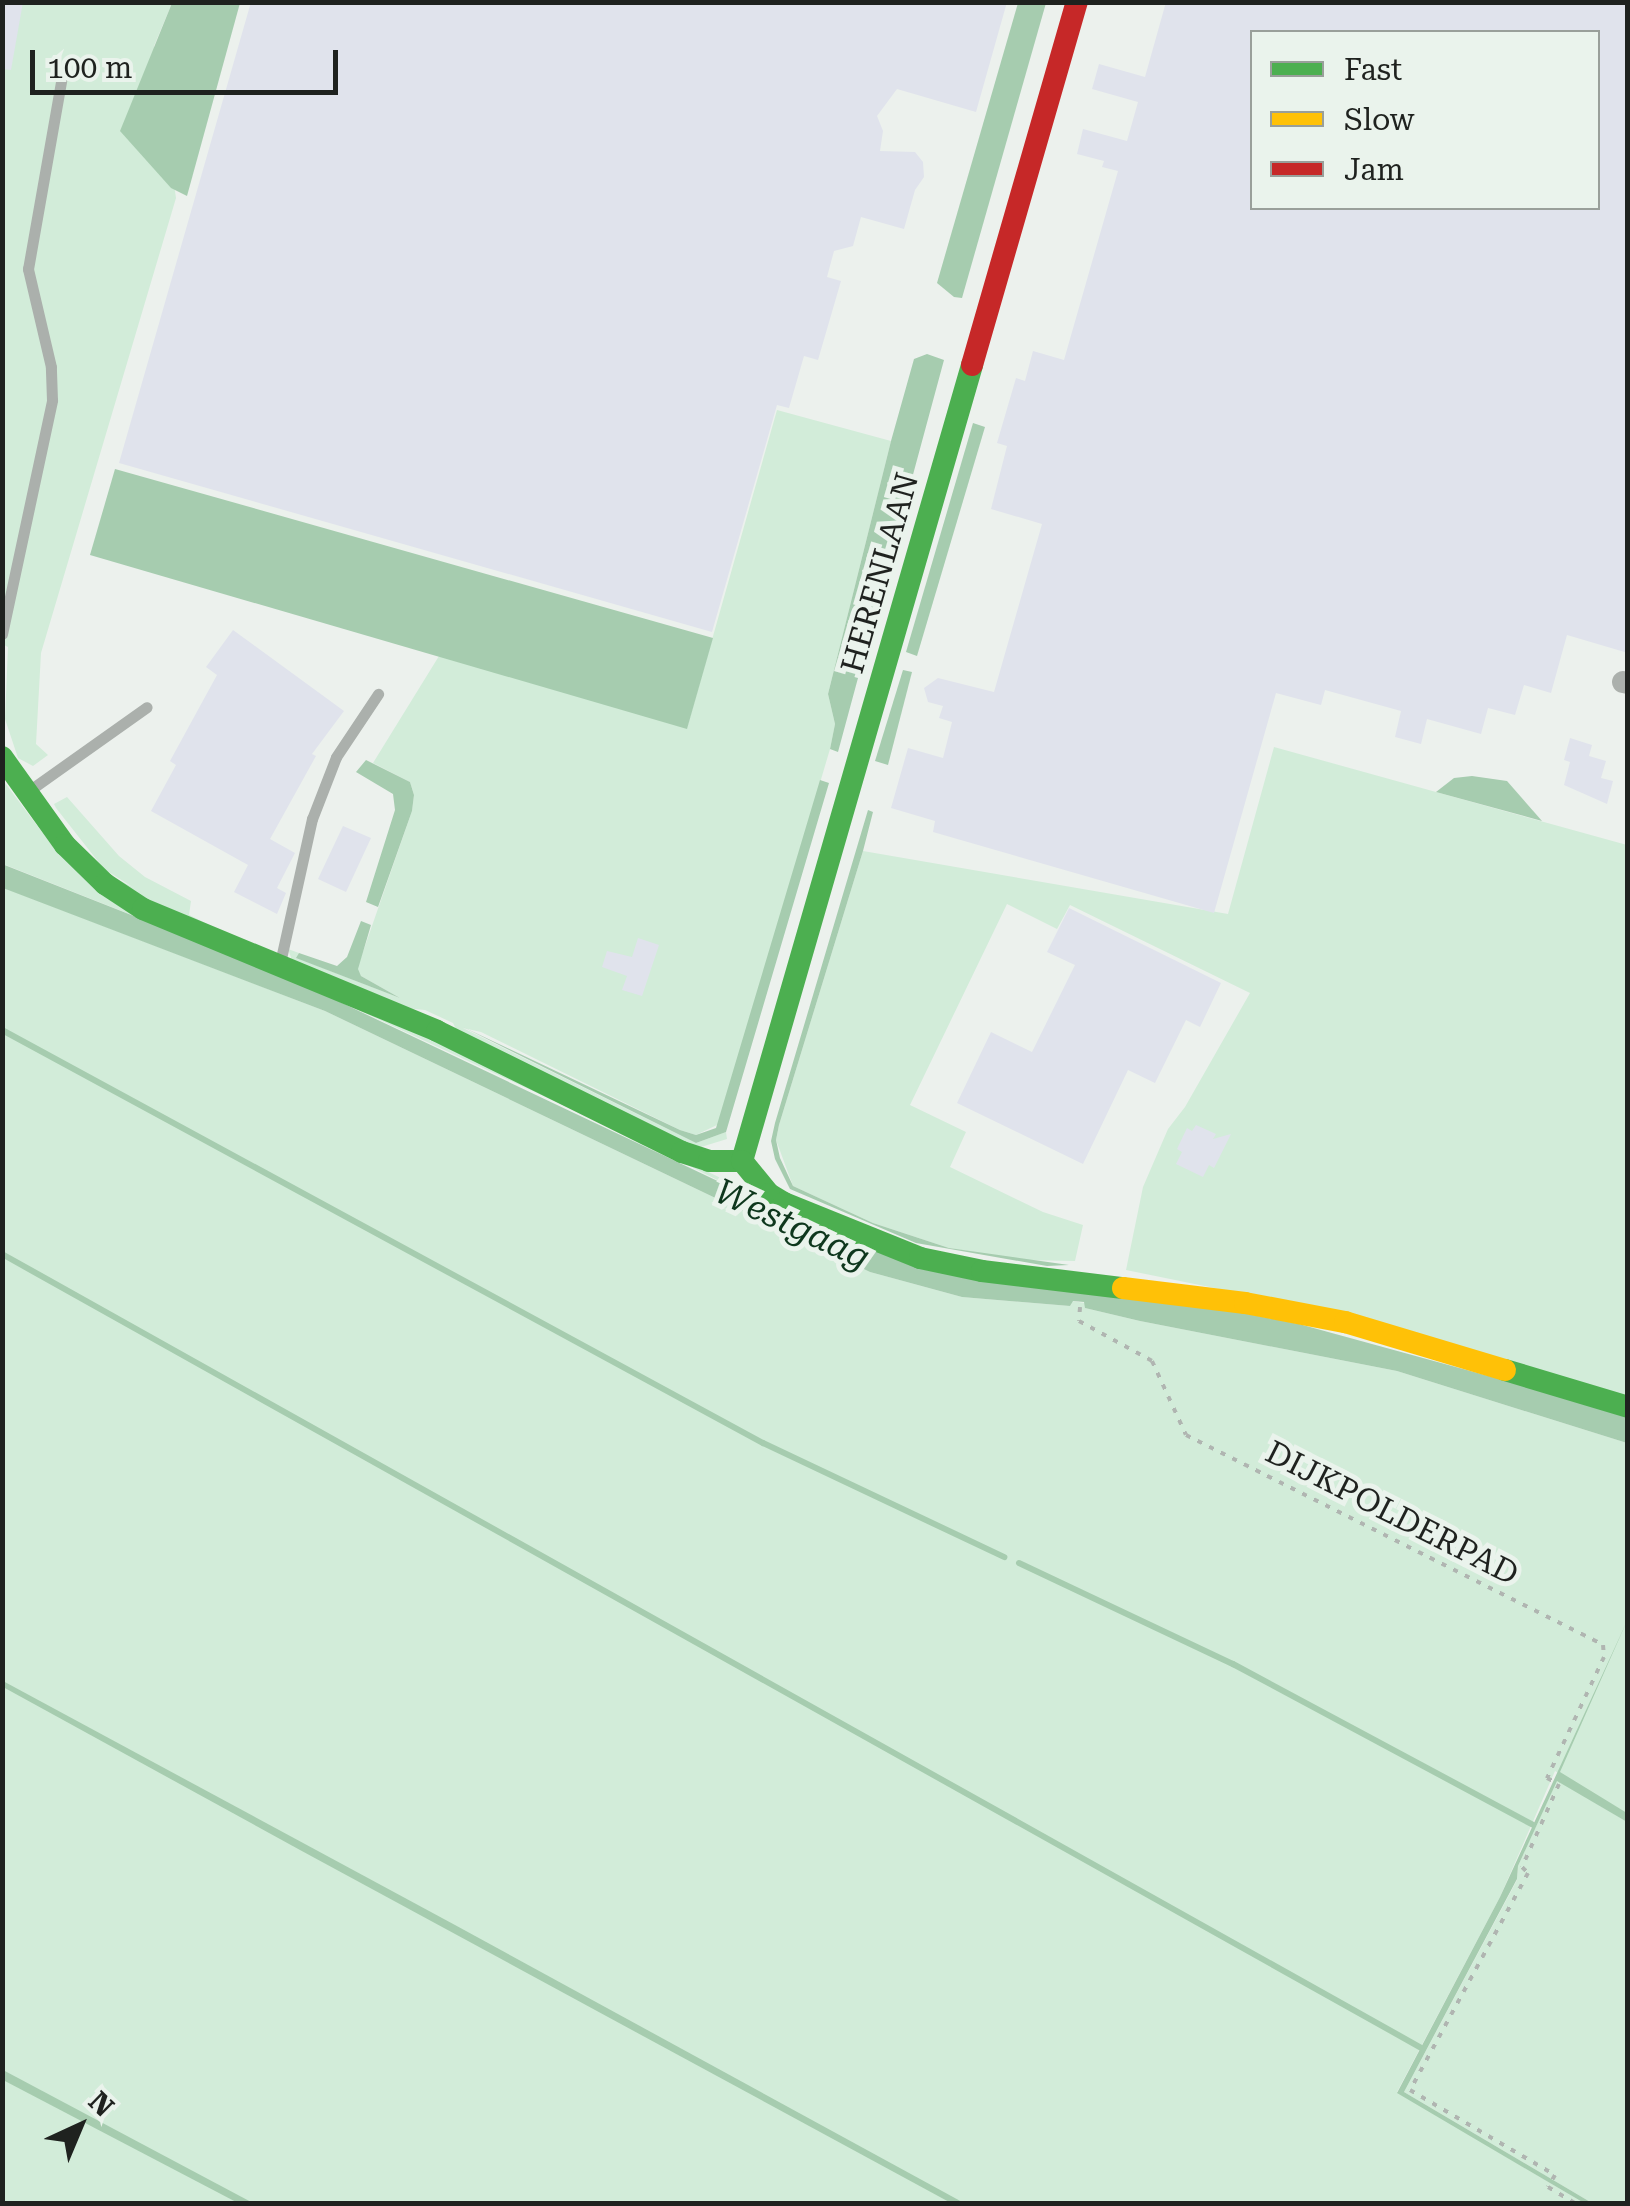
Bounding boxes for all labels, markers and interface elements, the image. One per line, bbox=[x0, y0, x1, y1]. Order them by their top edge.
scale bar bbox=[35, 30, 342, 92]
legend bbox=[1250, 30, 1600, 210]
text: 100 m bbox=[47, 50, 132, 85]
text: Fast bbox=[1344, 52, 1402, 87]
text: Slow bbox=[1344, 102, 1415, 137]
text: Jam bbox=[1344, 152, 1404, 187]
street label: HERENLAAN bbox=[833, 468, 927, 678]
water label: Westgaag bbox=[708, 1171, 876, 1279]
street label: DIJKPOLDERPAD bbox=[1259, 1433, 1525, 1593]
north arrow bbox=[30, 2076, 130, 2176]
text: N bbox=[82, 2085, 120, 2123]

